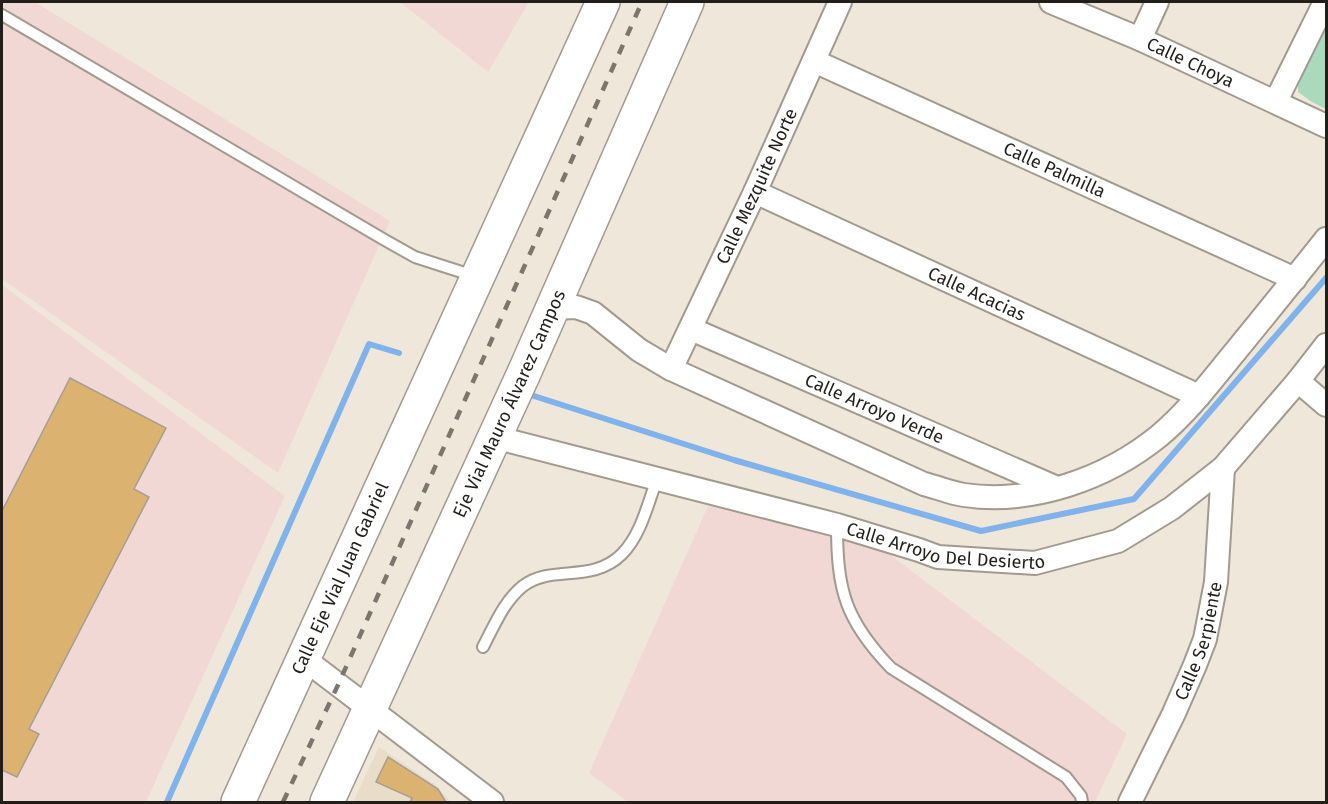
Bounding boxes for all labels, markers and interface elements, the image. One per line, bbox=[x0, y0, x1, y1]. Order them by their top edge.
street label: Calle Choya bbox=[1143, 33, 1238, 92]
street label: Calle Mezquite Norte bbox=[711, 105, 802, 268]
street label: Calle Palmilla bbox=[1000, 137, 1109, 203]
street label: Calle Acacias bbox=[924, 262, 1029, 326]
street label: Eje Vial Mauro Álvarez Campos bbox=[448, 287, 570, 521]
street label: Calle Arroyo Verde bbox=[802, 369, 947, 449]
street label: Calle Eje Vial Juan Gabriel bbox=[287, 479, 393, 678]
street label: Calle Arroyo Del Desierto bbox=[844, 518, 1048, 574]
street label: Calle Serpiente bbox=[1170, 580, 1227, 704]

